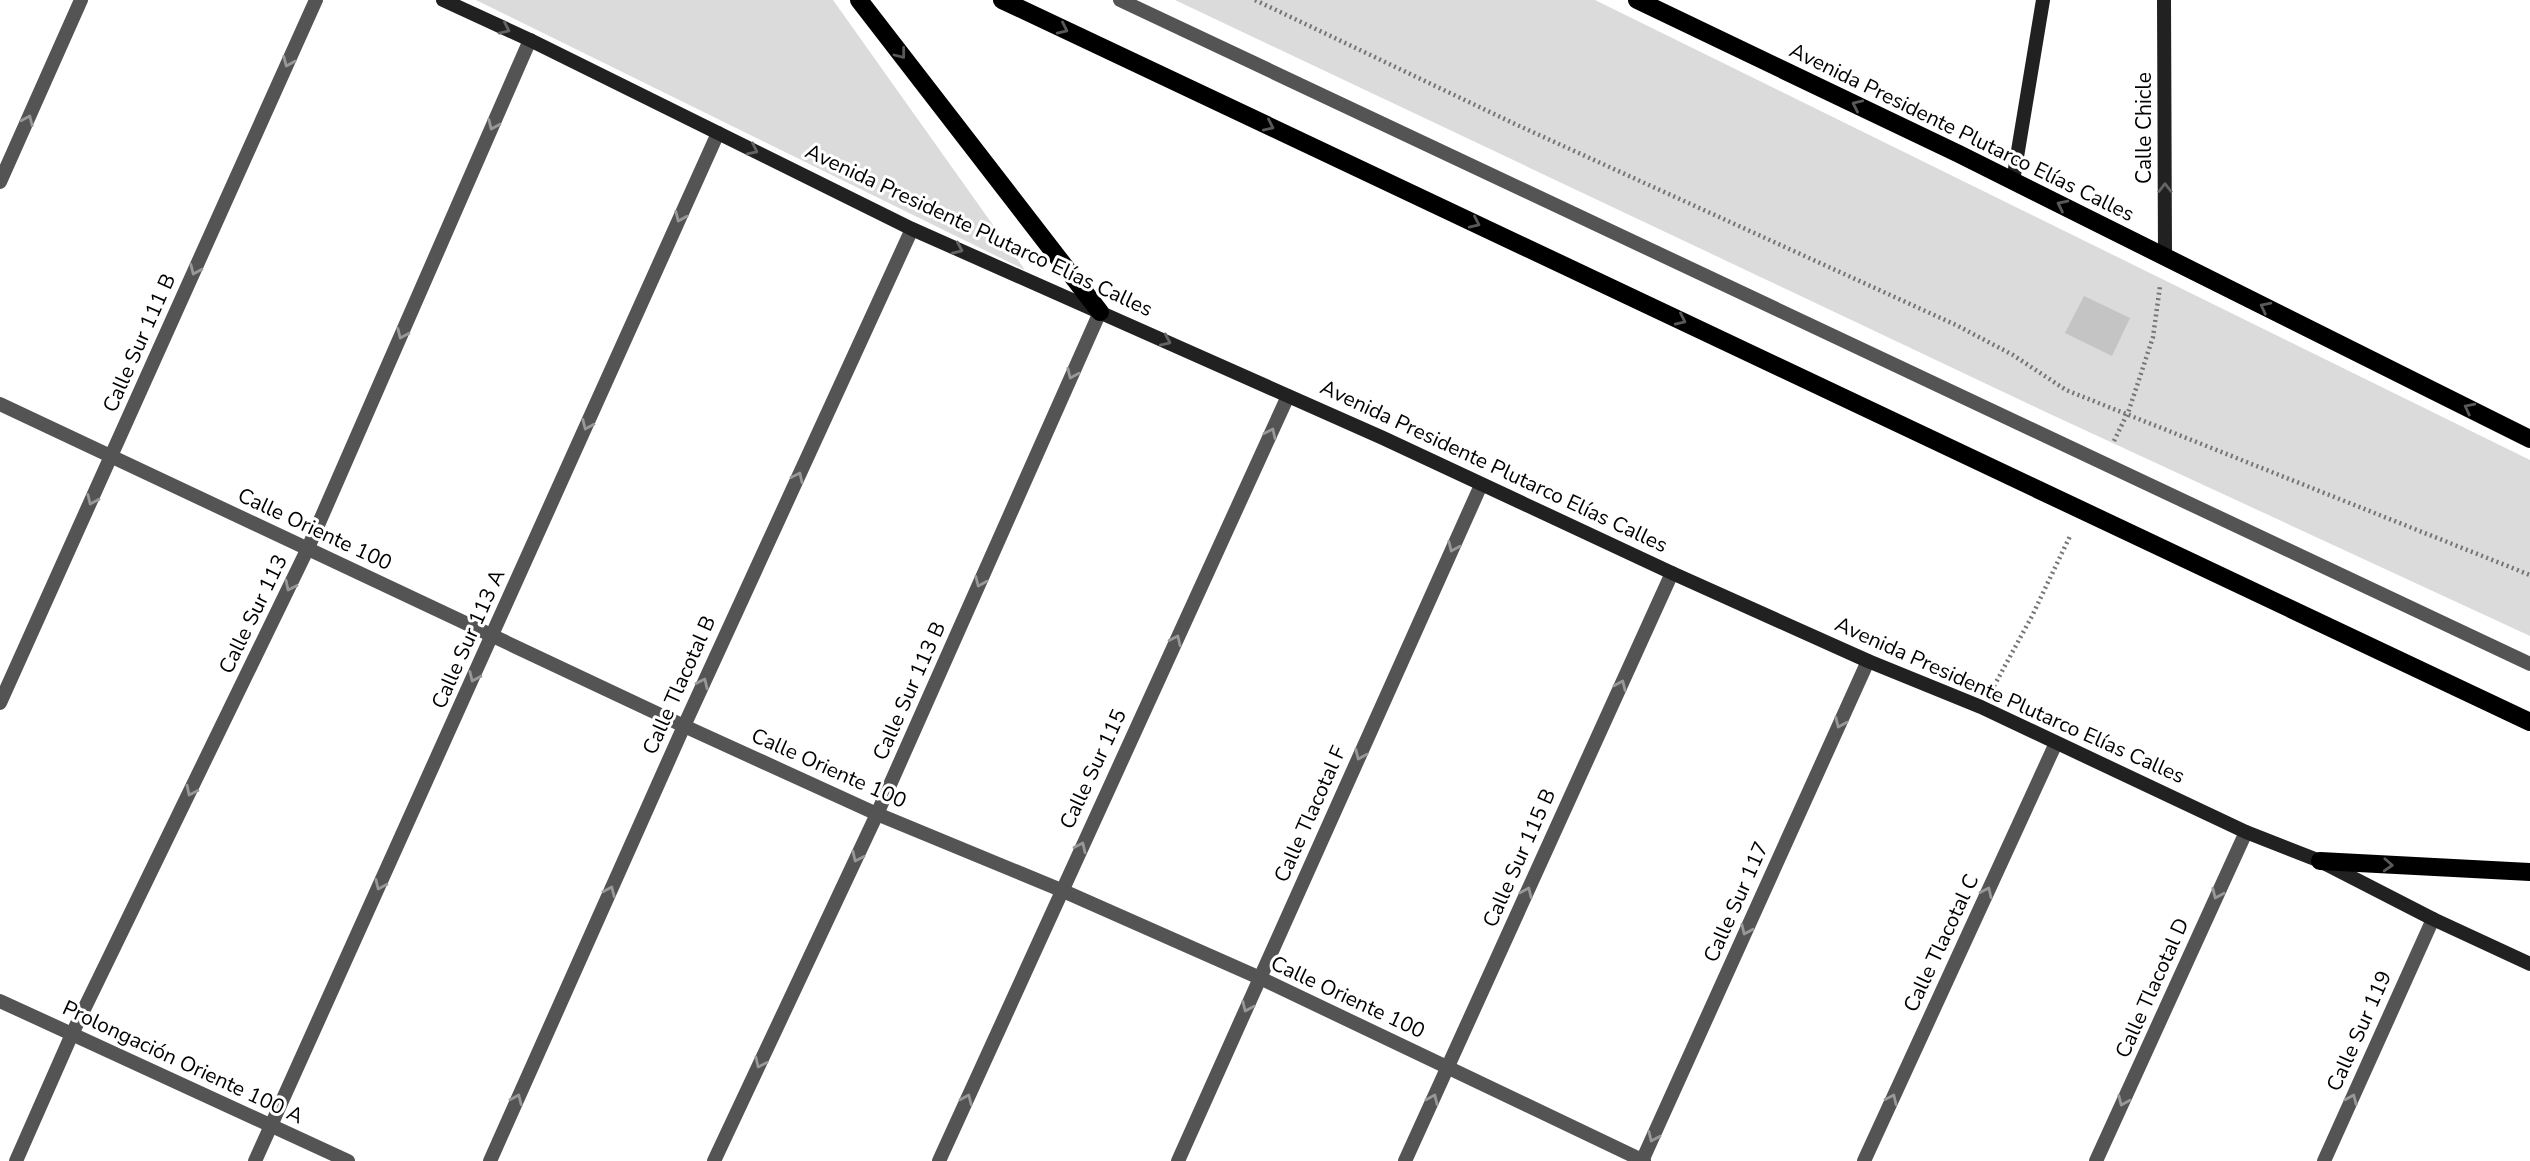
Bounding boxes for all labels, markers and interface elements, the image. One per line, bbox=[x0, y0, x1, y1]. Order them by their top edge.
one-way arrow bbox=[498, 21, 510, 35]
one-way arrow bbox=[1056, 21, 1069, 35]
street label: Avenida Presidente Plutarco Elías Calles bbox=[1785, 36, 2139, 228]
one-way arrow bbox=[892, 46, 905, 59]
one-way arrow bbox=[282, 55, 296, 67]
street label: Calle Chicle bbox=[2130, 72, 2158, 184]
one-way arrow bbox=[1852, 100, 1865, 114]
one-way arrow bbox=[20, 115, 34, 127]
one-way arrow bbox=[487, 118, 501, 130]
one-way arrow bbox=[1262, 118, 1274, 132]
street label: Avenida Presidente Plutarco Elías Calles bbox=[801, 137, 1157, 323]
one-way arrow bbox=[746, 142, 758, 156]
one-way arrow bbox=[2157, 182, 2173, 193]
one-way arrow bbox=[2057, 200, 2069, 214]
one-way arrow bbox=[674, 210, 688, 223]
one-way arrow bbox=[1468, 215, 1480, 229]
one-way arrow bbox=[951, 241, 963, 255]
one-way arrow bbox=[189, 263, 203, 275]
street label: Calle Sur 111 B bbox=[96, 269, 182, 417]
one-way arrow bbox=[2260, 301, 2272, 315]
one-way arrow bbox=[1674, 312, 1686, 326]
one-way arrow bbox=[396, 326, 410, 339]
one-way arrow bbox=[1159, 333, 1171, 347]
one-way arrow bbox=[1066, 367, 1080, 379]
street label: Avenida Presidente Plutarco Elías Calles bbox=[1316, 373, 1672, 559]
one-way arrow bbox=[2464, 403, 2476, 417]
one-way arrow bbox=[581, 418, 595, 430]
one-way arrow bbox=[1263, 428, 1277, 440]
one-way arrow bbox=[790, 471, 804, 484]
street label: Calle Oriente 100 bbox=[233, 481, 397, 577]
one-way arrow bbox=[86, 492, 100, 505]
one-way arrow bbox=[1447, 540, 1461, 552]
street label: Calle Sur 113 bbox=[212, 550, 294, 678]
street label: Calle Sur 113 A bbox=[425, 565, 511, 713]
one-way arrow bbox=[974, 575, 988, 587]
one-way arrow bbox=[284, 579, 298, 591]
street label: Avenida Presidente Plutarco Elías Calles bbox=[1831, 610, 2189, 790]
street label: Calle Tlacotal B bbox=[636, 611, 722, 759]
street label: Calle Sur 113 B bbox=[866, 617, 952, 765]
one-way arrow bbox=[1168, 635, 1182, 647]
one-way arrow bbox=[468, 670, 482, 682]
one-way arrow bbox=[695, 678, 709, 690]
one-way arrow bbox=[1613, 680, 1627, 692]
street label: Calle Sur 115 bbox=[1053, 705, 1133, 833]
one-way arrow bbox=[1834, 716, 1848, 728]
street label: Calle Oriente 100 bbox=[747, 721, 911, 815]
street label: Calle Tlacotal F bbox=[1267, 741, 1353, 887]
one-way arrow bbox=[1354, 747, 1368, 760]
one-way arrow bbox=[185, 784, 199, 796]
street label: Calle Sur 115 B bbox=[1476, 784, 1562, 932]
street label: Calle Sur 117 bbox=[1697, 837, 1775, 967]
one-way arrow bbox=[1073, 842, 1087, 854]
one-way arrow bbox=[851, 850, 865, 862]
one-way arrow bbox=[2383, 857, 2394, 872]
street label: Calle Tlacotal C bbox=[1897, 870, 1985, 1016]
one-way arrow bbox=[374, 878, 388, 890]
one-way arrow bbox=[602, 886, 616, 898]
one-way arrow bbox=[1519, 887, 1533, 899]
one-way arrow bbox=[1979, 887, 1993, 899]
one-way arrow bbox=[2211, 887, 2225, 899]
street label: Calle Tlacotal D bbox=[2109, 914, 2195, 1062]
one-way arrow bbox=[1740, 923, 1754, 935]
street label: Calle Oriente 100 bbox=[1266, 949, 1430, 1045]
street label: Calle Sur 119 bbox=[2320, 966, 2398, 1096]
street label: Prolongación Oriente 100 A bbox=[58, 994, 308, 1130]
one-way arrow bbox=[1241, 1000, 1255, 1012]
one-way arrow bbox=[755, 1055, 769, 1068]
one-way arrow bbox=[509, 1093, 523, 1106]
one-way arrow bbox=[959, 1094, 973, 1106]
one-way arrow bbox=[1425, 1094, 1439, 1106]
one-way arrow bbox=[1884, 1094, 1898, 1106]
one-way arrow bbox=[2117, 1094, 2131, 1106]
one-way arrow bbox=[2344, 1094, 2358, 1106]
one-way arrow bbox=[1647, 1130, 1661, 1142]

